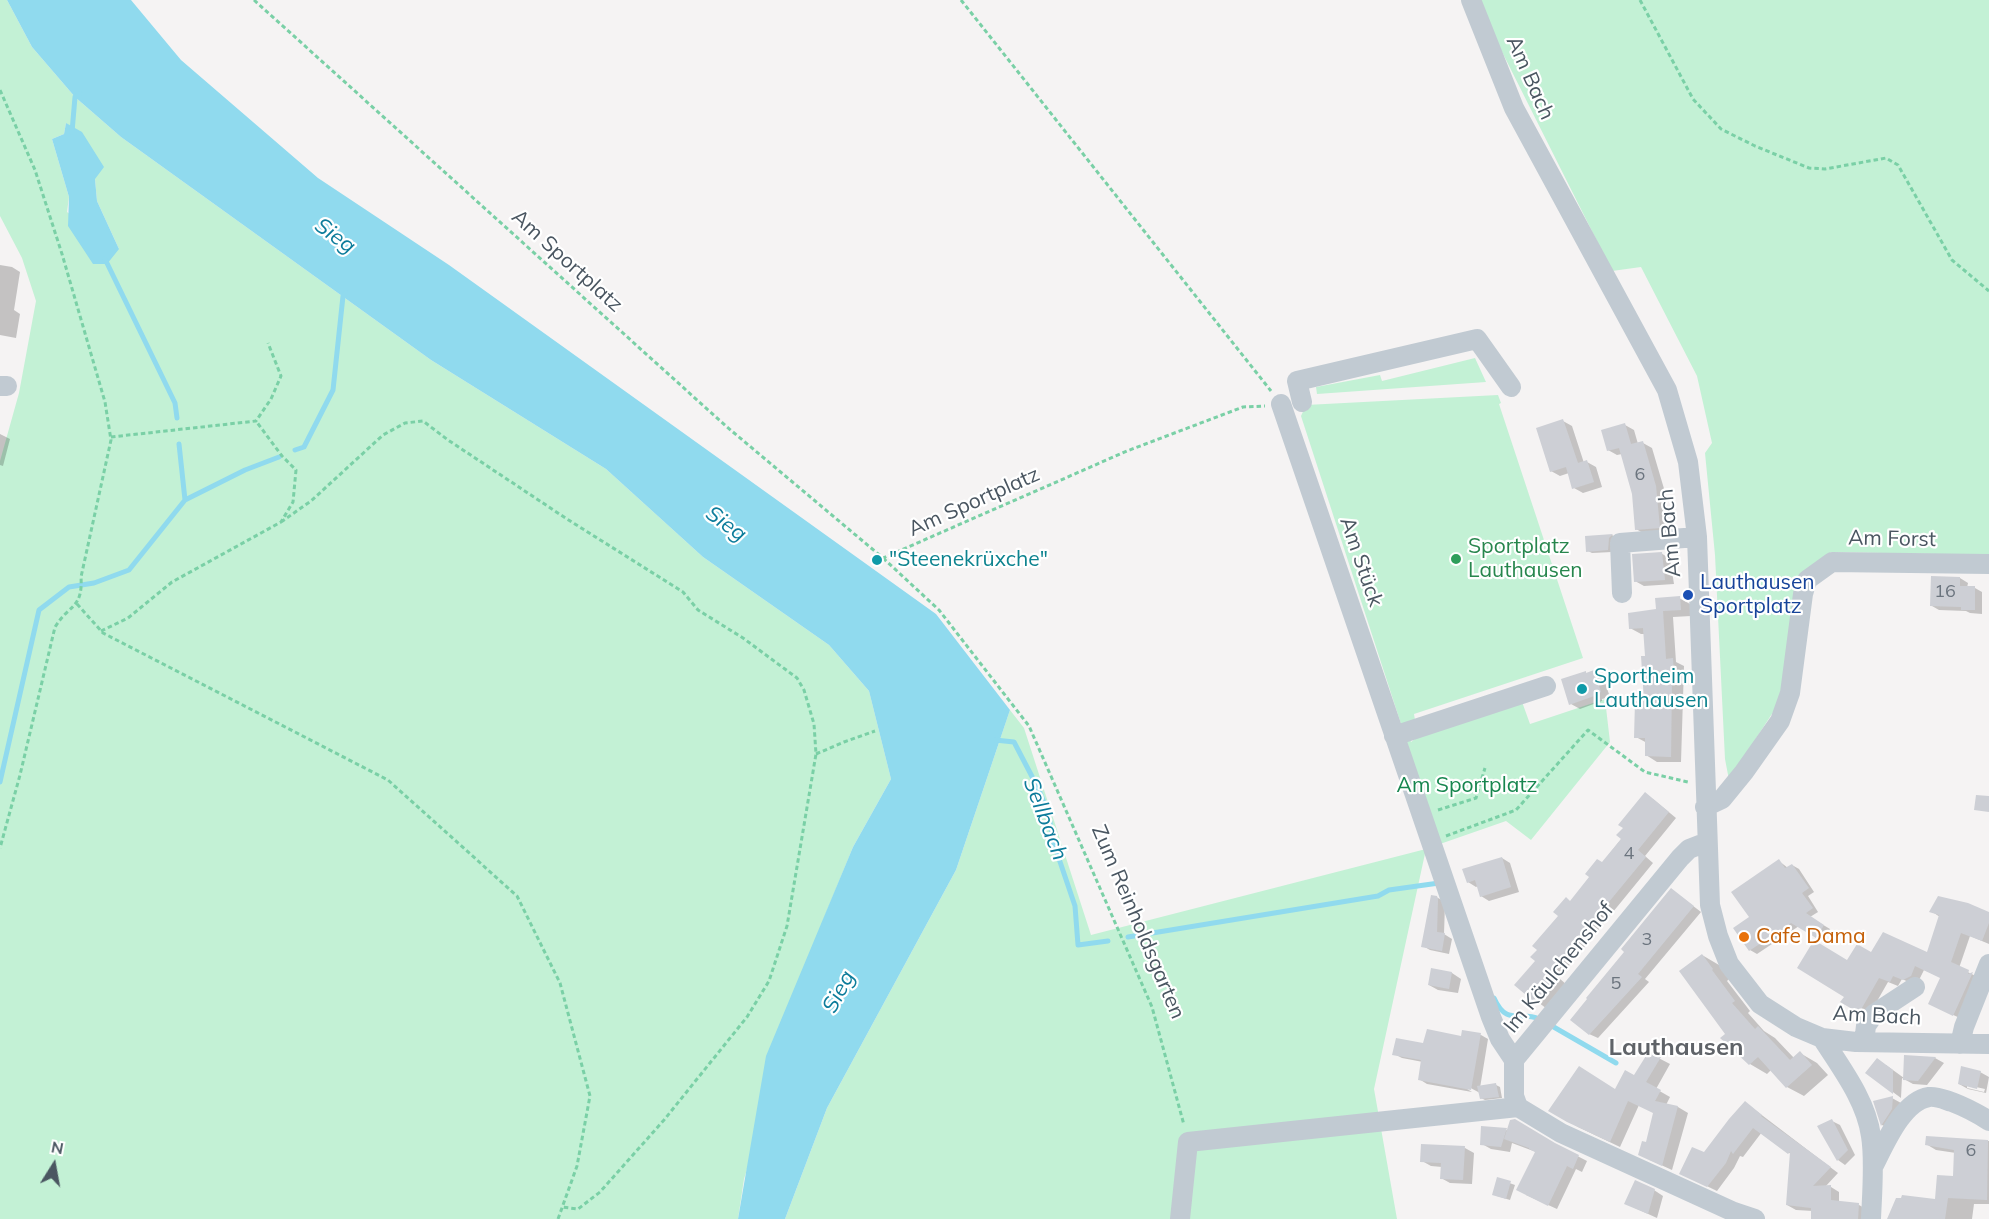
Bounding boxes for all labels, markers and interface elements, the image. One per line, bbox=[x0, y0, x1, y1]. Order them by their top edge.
street label: Am Bach bbox=[1500, 32, 1560, 124]
street label: Am Sportplatz bbox=[506, 204, 628, 318]
water label: Sieg bbox=[309, 212, 361, 260]
street label: Am Sportplatz bbox=[904, 462, 1044, 542]
house number: 6 bbox=[1635, 464, 1645, 486]
street label: Am Bach bbox=[1654, 488, 1686, 578]
water label: Sieg bbox=[700, 500, 752, 548]
street label: Am Stück bbox=[1334, 514, 1388, 610]
street label: Am Forst bbox=[1848, 526, 1936, 552]
place label: Sportplatz Lauthausen bbox=[1468, 534, 1583, 584]
place label: "Steenekrüxche" bbox=[889, 547, 1048, 573]
marker: Sportplatz Lauthausen bbox=[1449, 552, 1463, 566]
marker: "Steenekrüxche" bbox=[870, 553, 884, 567]
place label: Lauthausen Sportplatz bbox=[1700, 570, 1815, 620]
house number: 16 bbox=[1934, 581, 1956, 603]
marker: Lauthausen Sportplatz bbox=[1681, 588, 1695, 602]
place label: Sportheim Lauthausen bbox=[1594, 664, 1709, 714]
marker: Sportheim Lauthausen bbox=[1575, 682, 1589, 696]
park label: Am Sportplatz bbox=[1396, 773, 1538, 799]
water label: Sellbach bbox=[1017, 774, 1073, 864]
street label: Zum Reinholdsgarten bbox=[1086, 821, 1190, 1023]
house number: 4 bbox=[1624, 843, 1634, 865]
street label: Im Käulchenshof bbox=[1499, 898, 1619, 1038]
place label: Cafe Dama bbox=[1756, 924, 1866, 950]
house number: 3 bbox=[1642, 929, 1652, 951]
marker: Cafe Dama bbox=[1737, 930, 1751, 944]
water label: Sieg bbox=[817, 966, 861, 1018]
house number: 5 bbox=[1611, 973, 1621, 995]
street label: Am Bach bbox=[1832, 1001, 1922, 1031]
district label: Lauthausen bbox=[1608, 1034, 1744, 1062]
north arrow bbox=[24, 1135, 84, 1195]
text: N bbox=[50, 1136, 65, 1158]
house number: 6 bbox=[1966, 1140, 1976, 1162]

